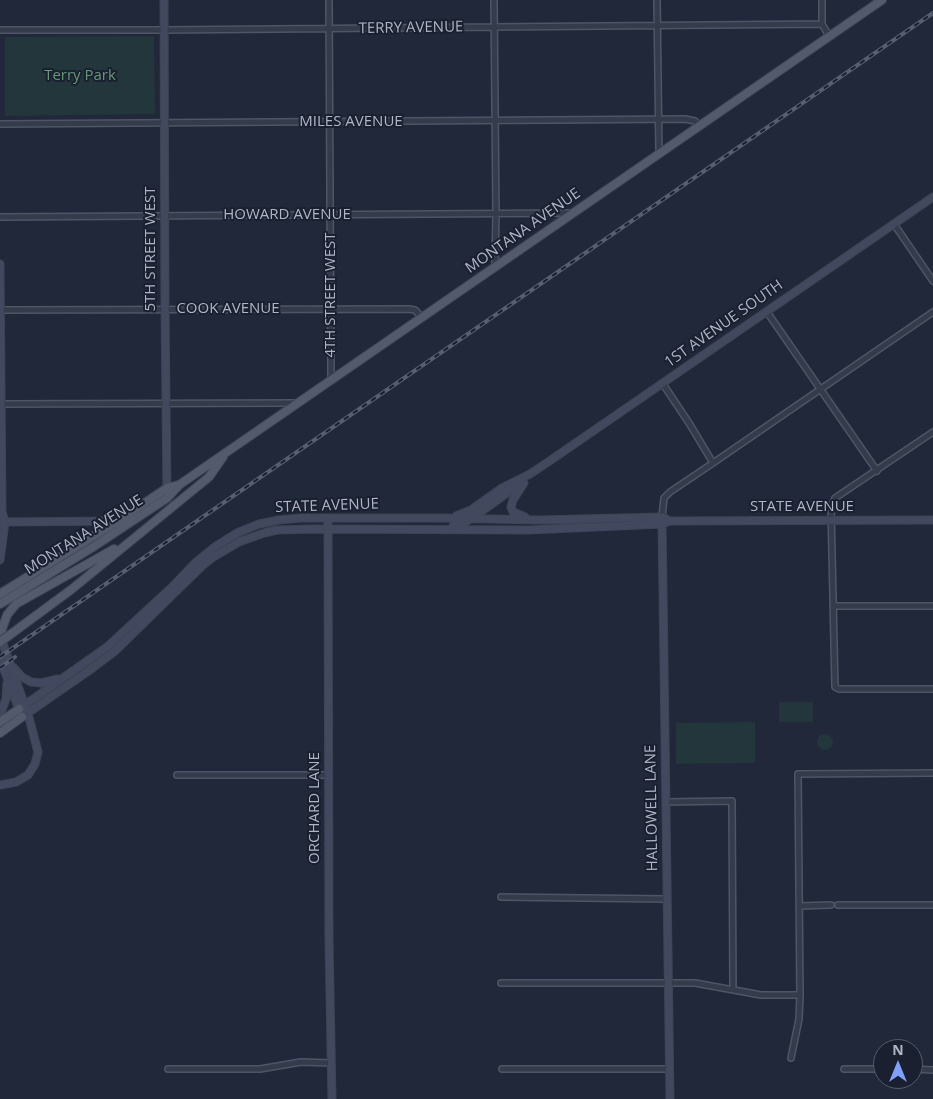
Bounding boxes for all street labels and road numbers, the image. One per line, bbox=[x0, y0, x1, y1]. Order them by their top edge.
street label: TERRY AVENUE bbox=[358, 18, 464, 38]
street label: MILES AVENUE bbox=[299, 113, 403, 131]
street label: MONTANA AVENUE bbox=[462, 185, 584, 277]
street label: 5TH STREET WEST bbox=[142, 186, 160, 312]
street label: HOWARD AVENUE bbox=[223, 206, 351, 224]
street label: 4TH STREET WEST bbox=[322, 232, 340, 358]
street label: 1ST AVENUE SOUTH bbox=[661, 276, 787, 372]
street label: COOK AVENUE bbox=[176, 300, 280, 318]
street label: MONTANA AVENUE bbox=[21, 491, 147, 579]
street label: STATE AVENUE bbox=[275, 495, 379, 517]
street label: STATE AVENUE bbox=[750, 498, 854, 516]
street label: HALLOWELL LANE bbox=[642, 745, 662, 871]
street label: ORCHARD LANE bbox=[306, 752, 324, 864]

